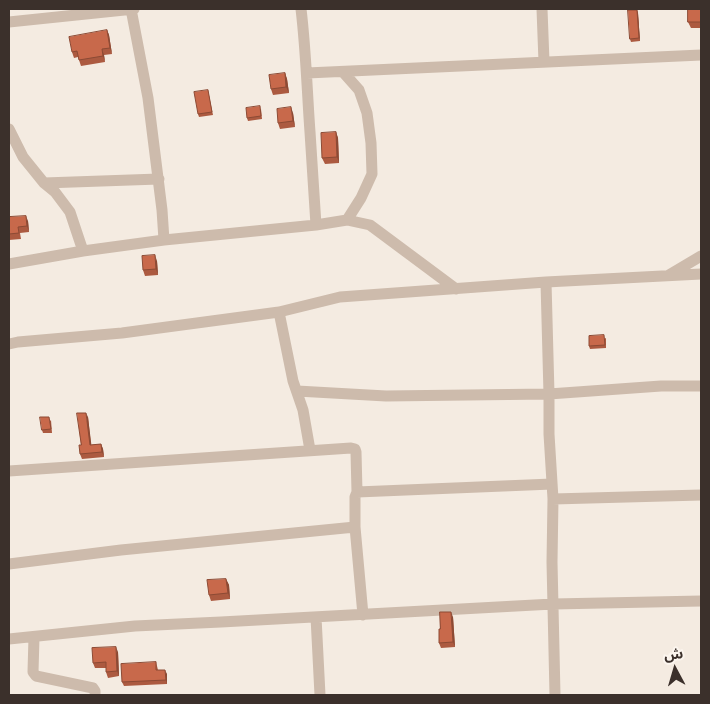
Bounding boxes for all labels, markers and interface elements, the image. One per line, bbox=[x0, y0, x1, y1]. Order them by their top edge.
north arrow bbox=[650, 644, 700, 694]
text: ش bbox=[663, 644, 684, 664]

